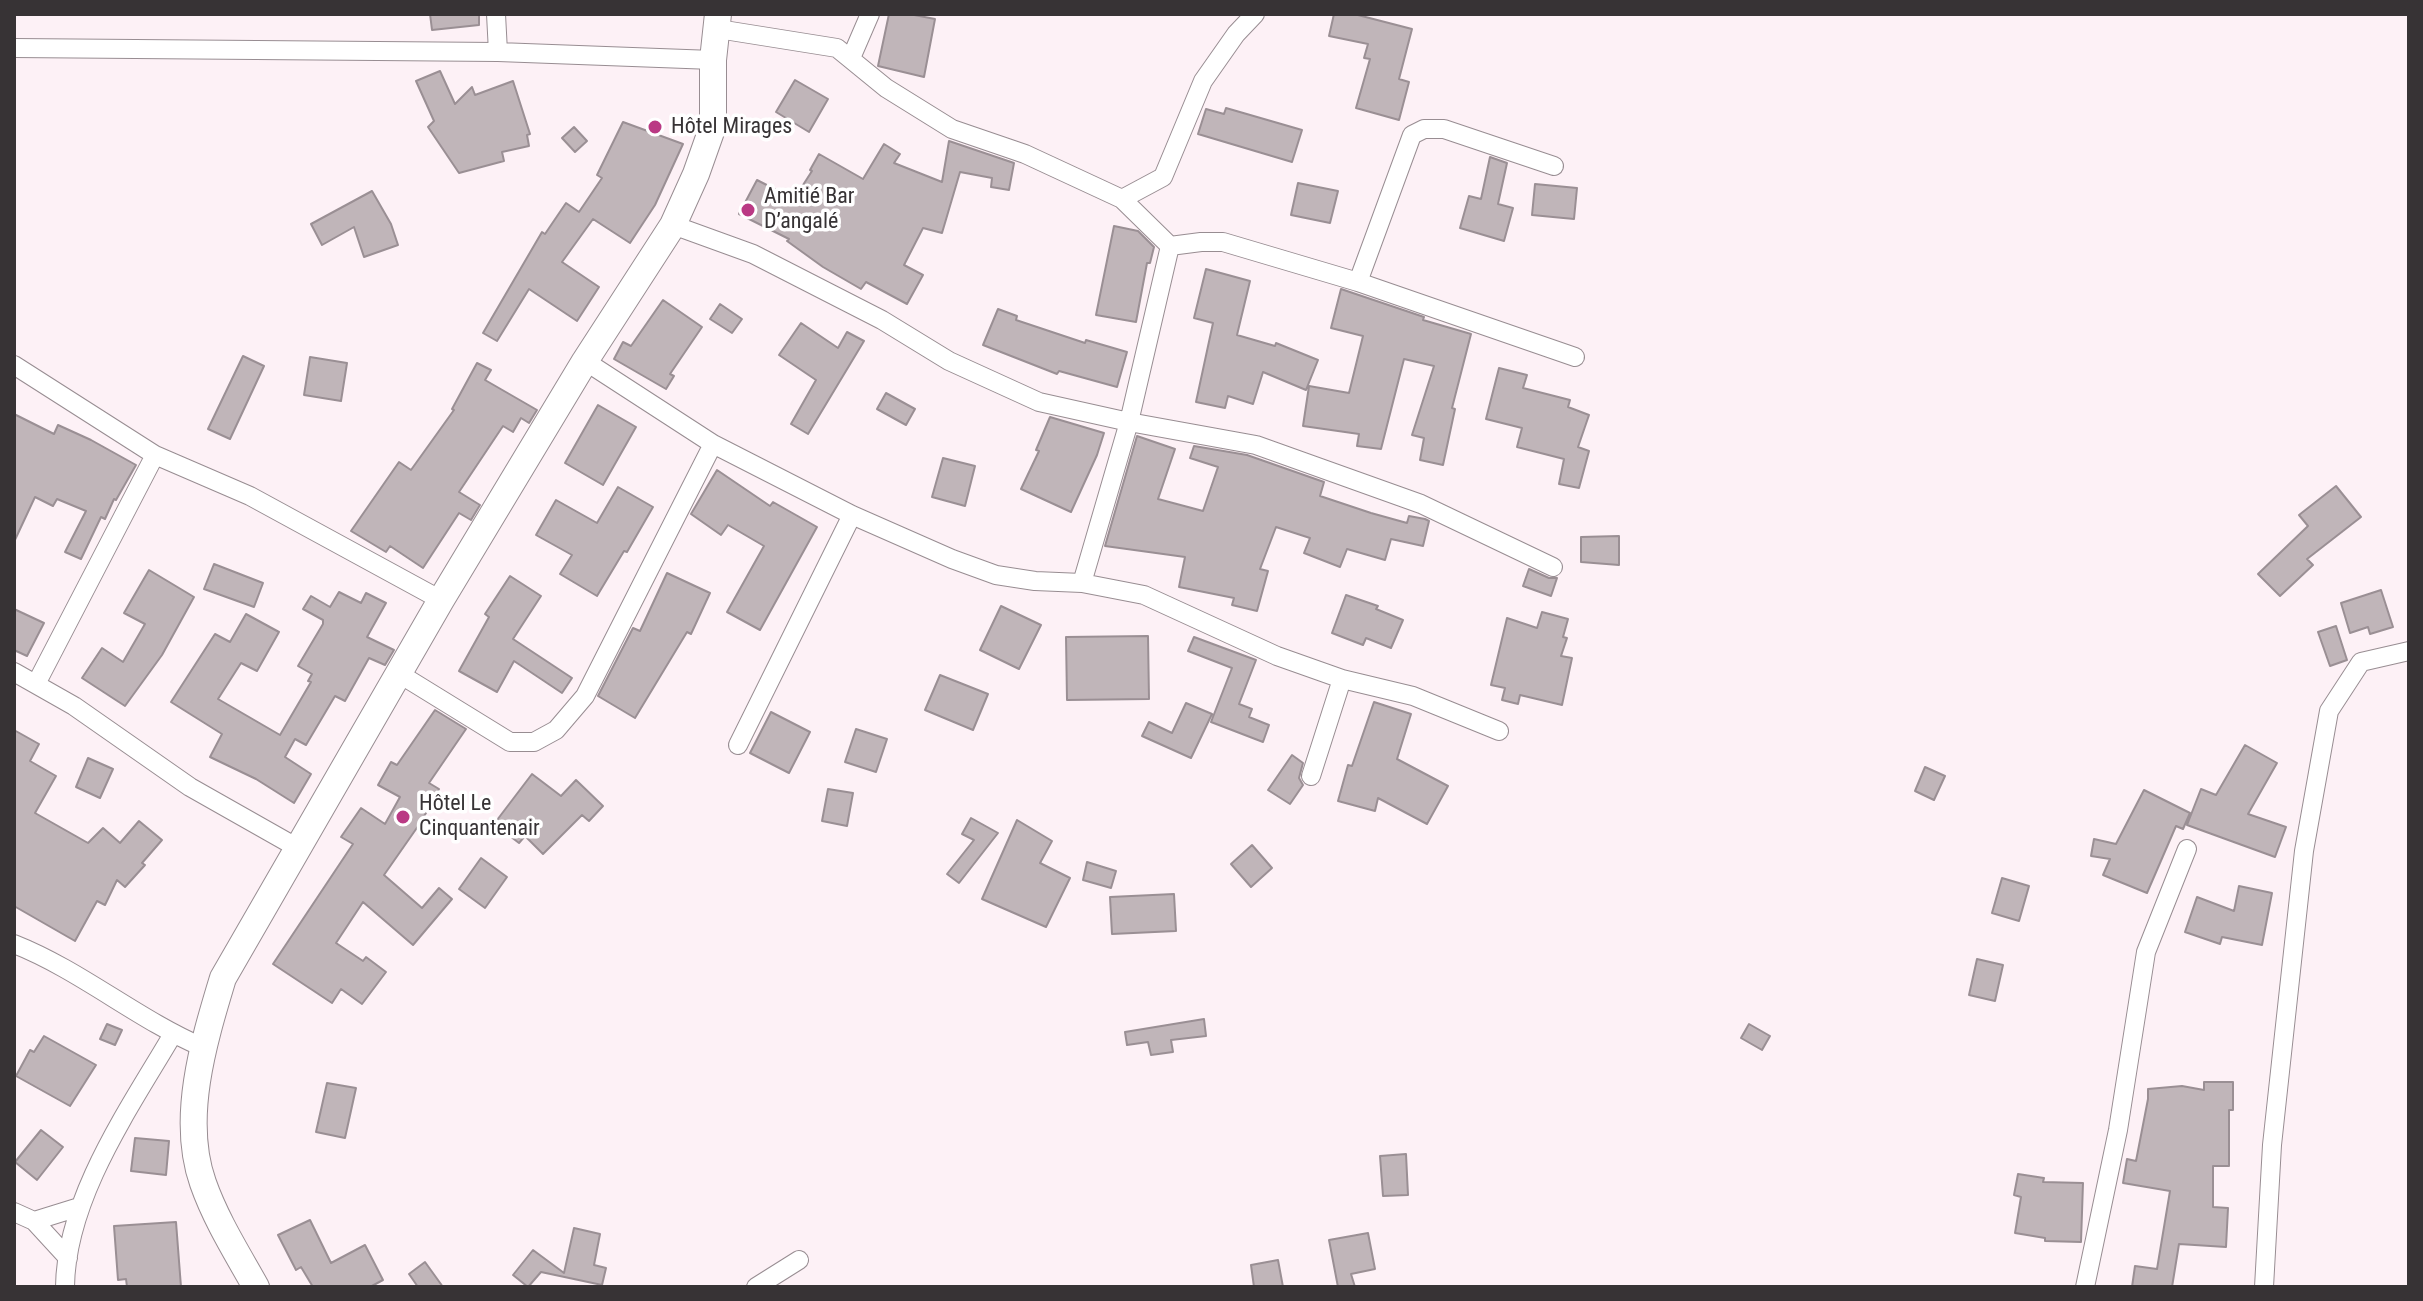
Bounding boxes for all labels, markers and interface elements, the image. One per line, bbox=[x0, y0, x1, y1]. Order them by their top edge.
place label: Hôtel Mirages bbox=[671, 114, 792, 140]
marker: Hôtel Mirages bbox=[646, 118, 664, 136]
place label: Amitié Bar D’angalé bbox=[764, 184, 854, 236]
marker: Amitié Bar D’angalé bbox=[739, 201, 757, 219]
place label: Hôtel Le Cinquantenair bbox=[419, 791, 540, 842]
marker: Hôtel Le Cinquantenair bbox=[394, 808, 412, 826]

